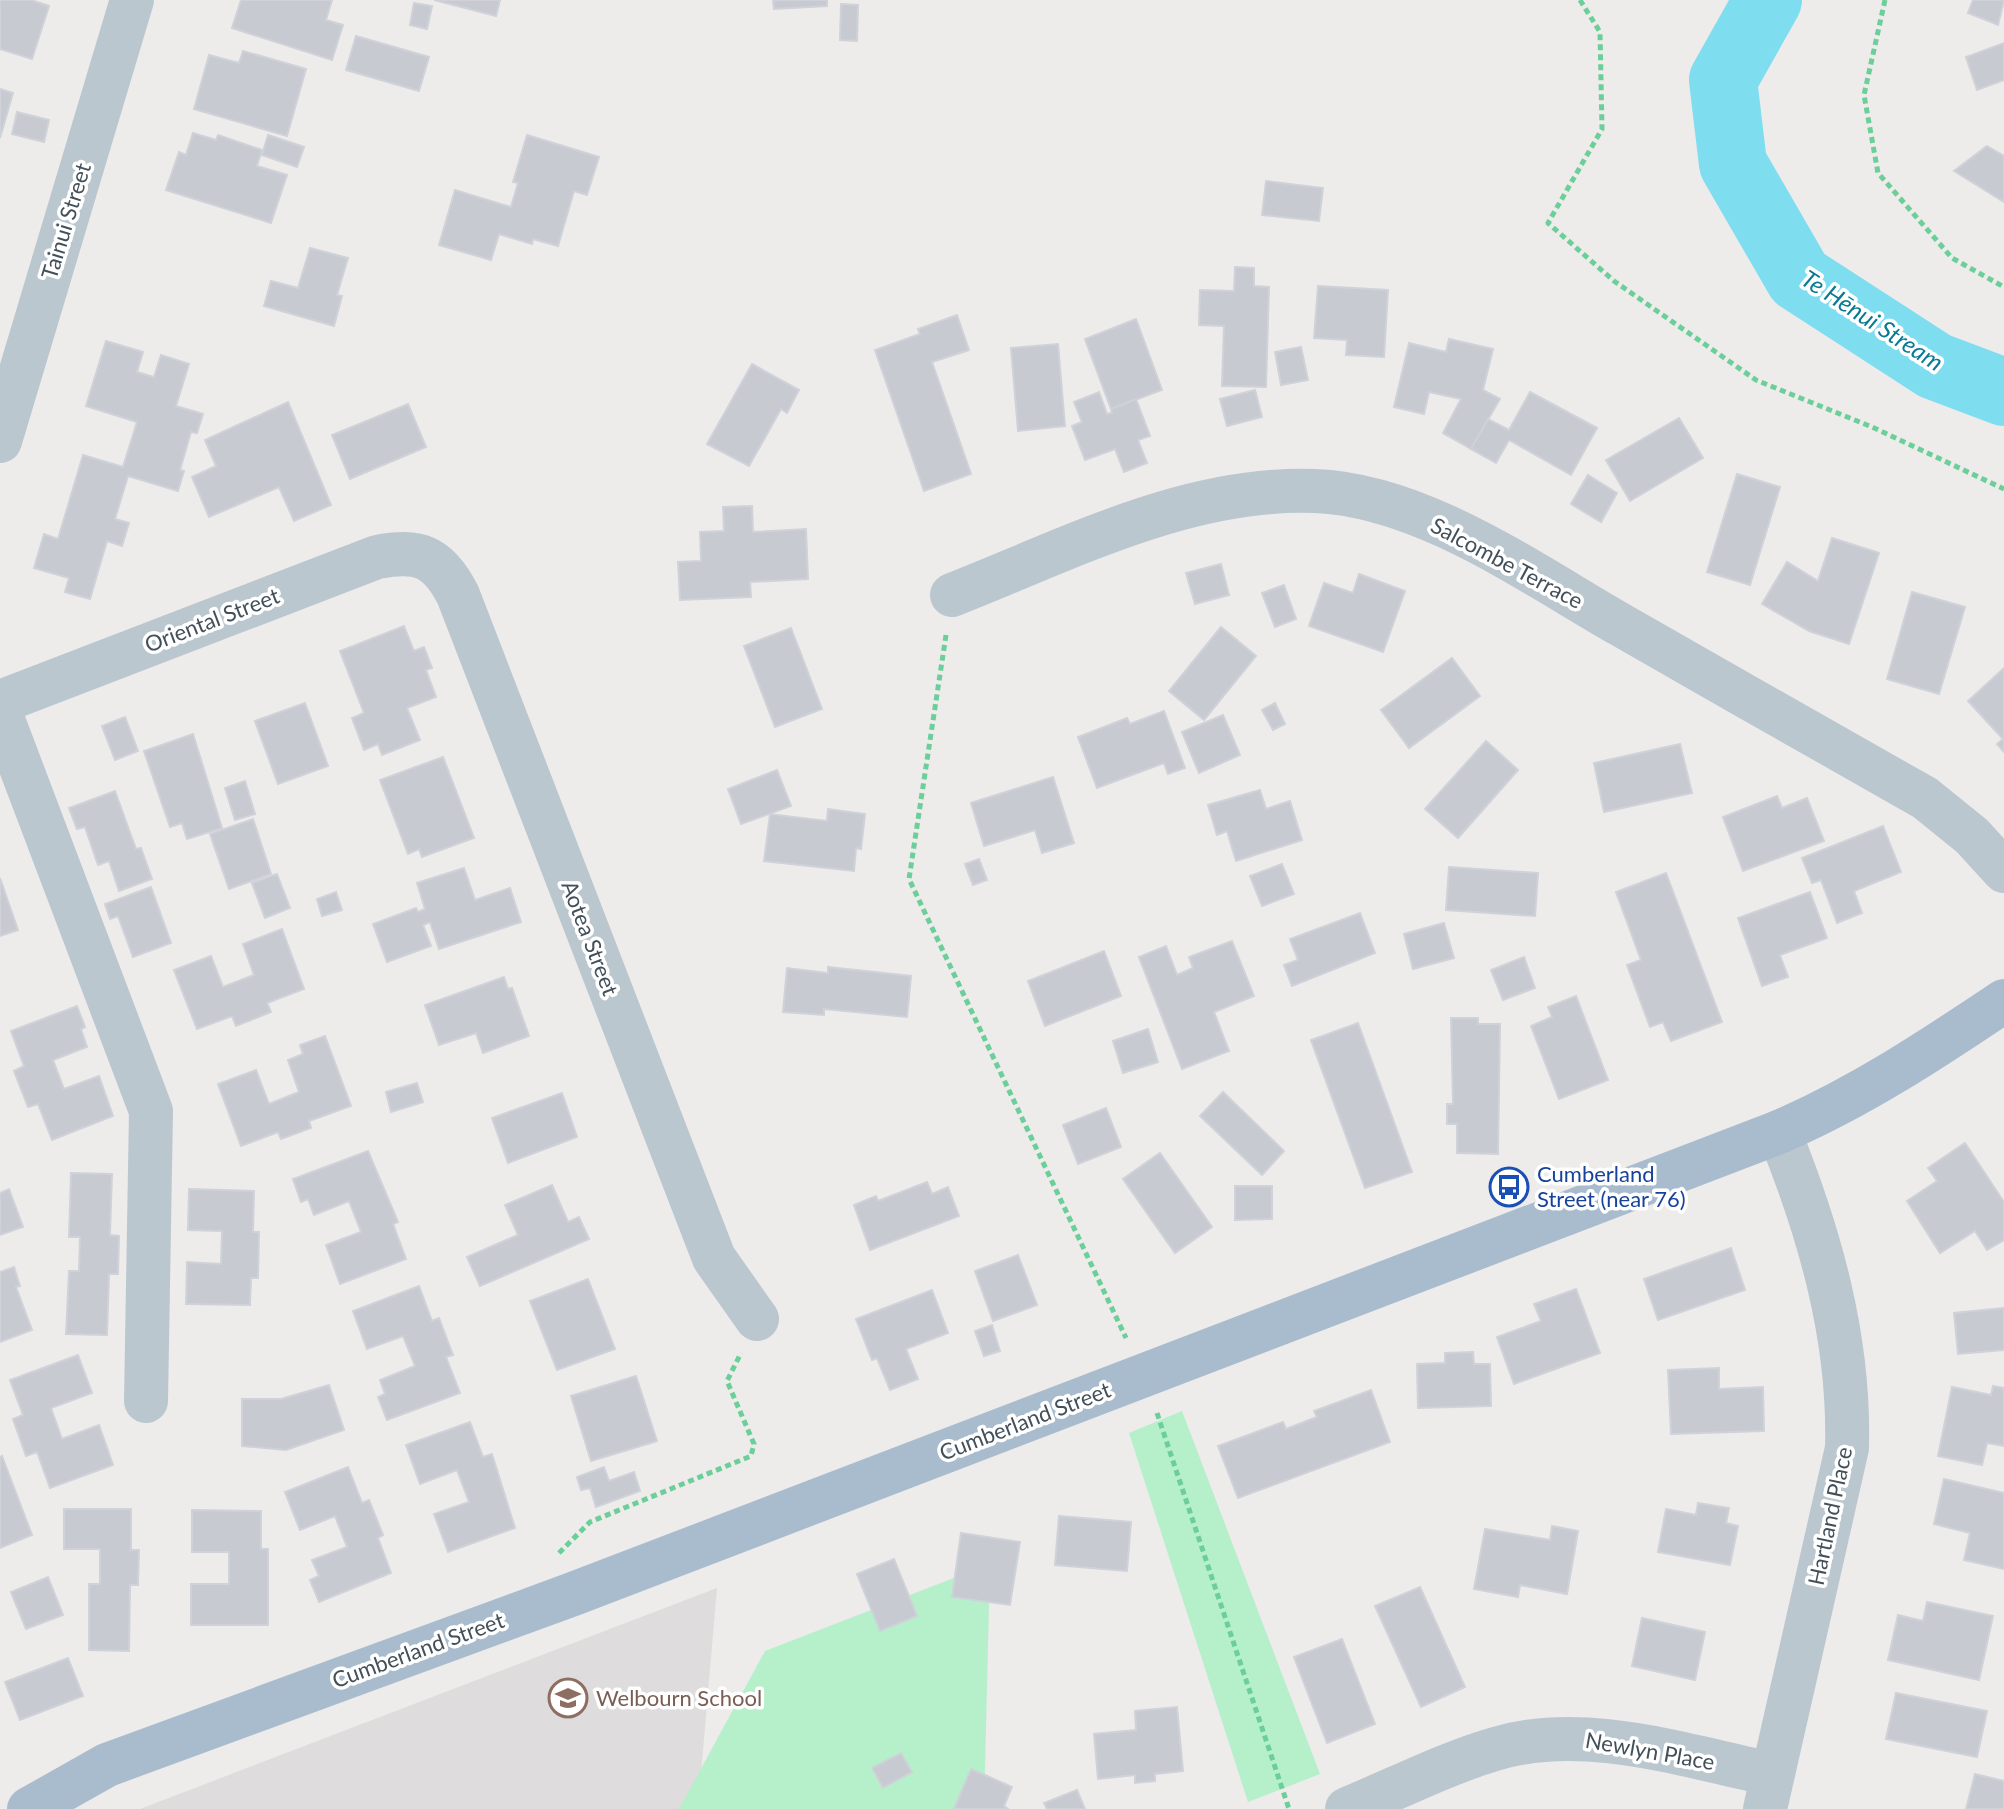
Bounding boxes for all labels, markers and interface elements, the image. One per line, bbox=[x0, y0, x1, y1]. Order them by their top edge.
street label: Tainui Street bbox=[35, 159, 96, 282]
water label: Te Hēnui Stream bbox=[1797, 263, 1949, 376]
street label: Salcombe Terrace bbox=[1427, 511, 1588, 614]
street label: Oriental Street bbox=[141, 581, 283, 658]
street label: Aotea Street bbox=[556, 877, 625, 999]
place label: Cumberland Street (near 76) bbox=[1537, 1160, 1686, 1212]
bus stop icon: Cumberland Street (near 76) bbox=[1488, 1166, 1530, 1208]
street label: Cumberland Street bbox=[935, 1375, 1114, 1466]
street label: Hartland Place bbox=[1802, 1444, 1857, 1588]
street label: Cumberland Street bbox=[328, 1606, 508, 1693]
school or university icon: Welbourn School bbox=[547, 1677, 589, 1719]
place label: Welbourn School bbox=[596, 1684, 762, 1711]
street label: Newlyn Place bbox=[1583, 1726, 1717, 1775]

